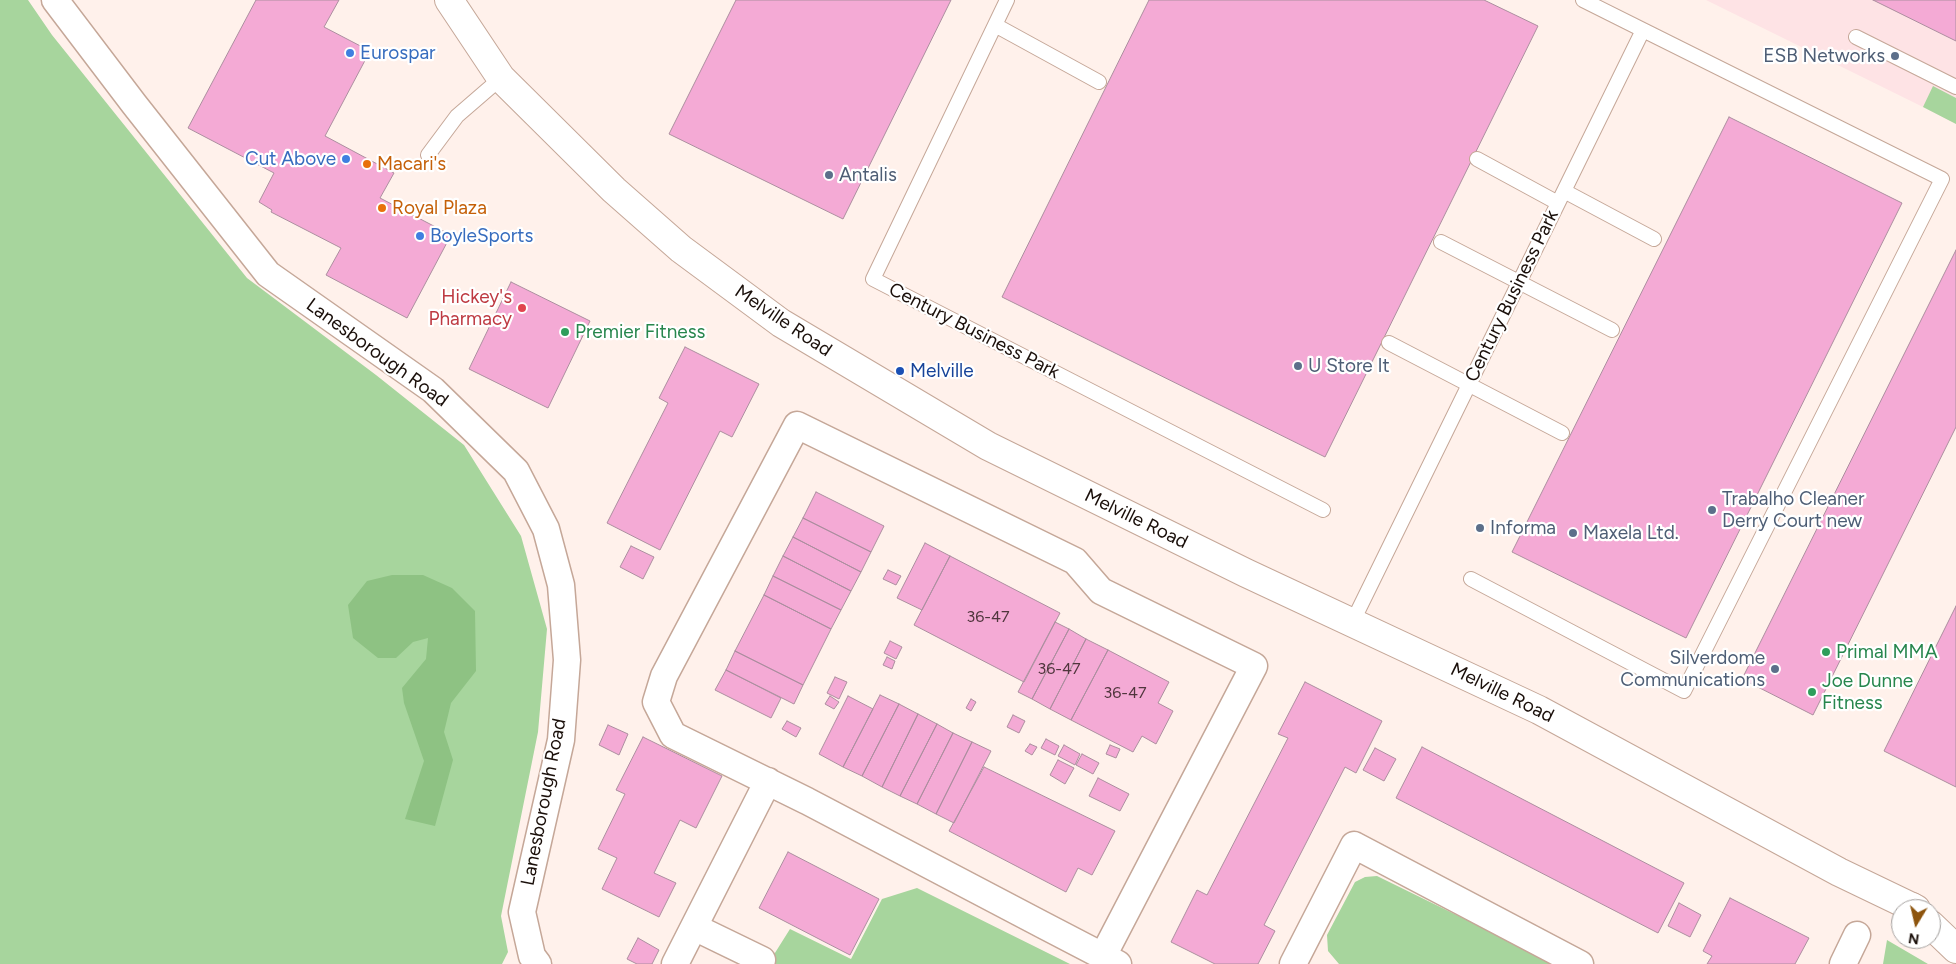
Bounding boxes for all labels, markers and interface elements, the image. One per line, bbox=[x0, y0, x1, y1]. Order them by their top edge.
place label: Eurospar bbox=[360, 42, 435, 64]
place label: ESB Networks bbox=[1763, 45, 1885, 67]
marker: Eurospar bbox=[344, 47, 356, 59]
marker: ESB Networks bbox=[1889, 50, 1901, 62]
place label: Cut Above bbox=[245, 148, 336, 170]
marker: Cut Above bbox=[340, 153, 352, 165]
place label: Macari's bbox=[377, 153, 446, 175]
marker: Macari's bbox=[361, 158, 373, 170]
place label: Antalis bbox=[839, 164, 897, 186]
marker: Antalis bbox=[823, 169, 835, 181]
place label: Royal Plaza bbox=[392, 197, 487, 219]
marker: Royal Plaza bbox=[376, 202, 388, 214]
street label: Century Business Park bbox=[1460, 206, 1564, 386]
place label: BoyleSports bbox=[430, 225, 533, 247]
marker: BoyleSports bbox=[414, 230, 426, 242]
street label: Century Business Park bbox=[885, 278, 1063, 384]
street label: Melville Road bbox=[730, 280, 836, 362]
place label: Hickey's Pharmacy bbox=[428, 286, 512, 330]
street label: Lanesborough Road bbox=[302, 294, 452, 412]
marker: Hickey's Pharmacy bbox=[516, 302, 528, 314]
place label: Premier Fitness bbox=[575, 321, 705, 343]
marker: Premier Fitness bbox=[559, 326, 571, 338]
place label: U Store It bbox=[1308, 355, 1390, 377]
place label: Melville bbox=[910, 360, 974, 382]
marker: U Store It bbox=[1292, 360, 1304, 372]
marker: Melville bbox=[894, 365, 906, 377]
street label: Melville Road bbox=[1081, 484, 1191, 554]
place label: Trabalho Cleaner Derry Court new bbox=[1722, 488, 1864, 532]
marker: Trabalho Cleaner Derry Court new bbox=[1706, 504, 1718, 516]
place label: Informa bbox=[1490, 517, 1556, 539]
marker: Informa bbox=[1474, 522, 1486, 534]
place label: Maxela Ltd. bbox=[1583, 522, 1679, 544]
marker: Maxela Ltd. bbox=[1567, 527, 1579, 539]
house number: 36-47 bbox=[967, 607, 1009, 627]
place label: Primal MMA bbox=[1836, 641, 1937, 663]
marker: Primal MMA bbox=[1820, 646, 1832, 658]
place label: Silverdome Communications bbox=[1620, 647, 1765, 691]
street label: Melville Road bbox=[1447, 658, 1557, 728]
house number: 36-47 bbox=[1038, 659, 1080, 679]
marker: Silverdome Communications bbox=[1769, 663, 1781, 675]
place label: Joe Dunne Fitness bbox=[1822, 670, 1913, 714]
house number: 36-47 bbox=[1104, 683, 1146, 703]
marker: Joe Dunne Fitness bbox=[1806, 686, 1818, 698]
street label: Lanesborough Road bbox=[517, 716, 571, 888]
north arrow bbox=[1891, 899, 1941, 949]
text: N bbox=[1907, 929, 1920, 948]

